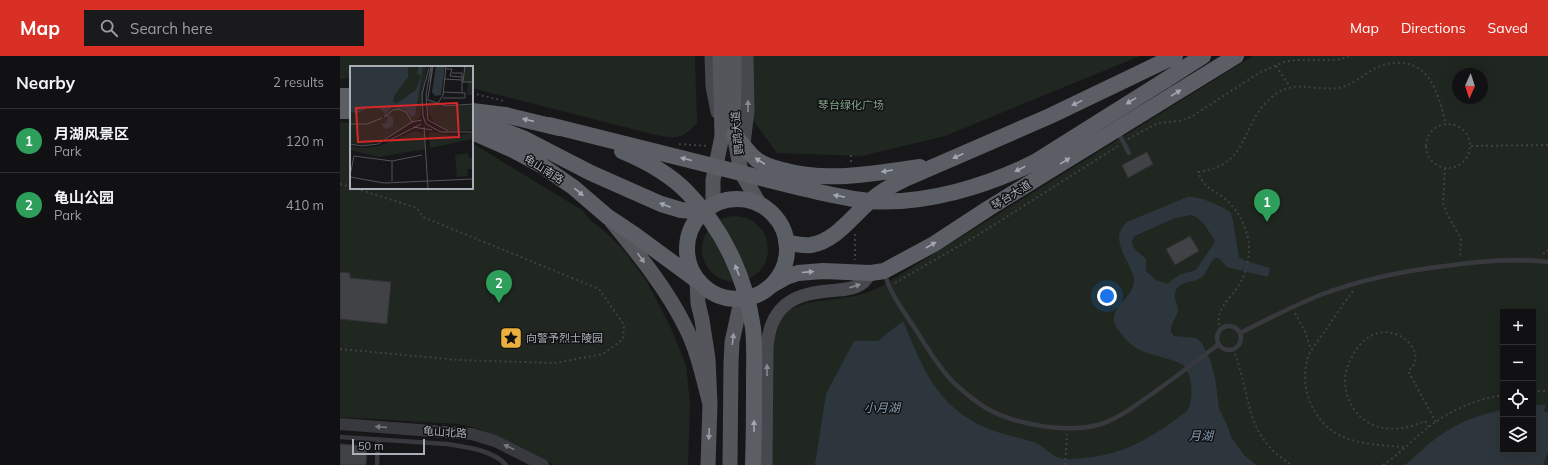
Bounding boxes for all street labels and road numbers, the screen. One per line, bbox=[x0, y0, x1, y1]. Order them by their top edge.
street label: 鹦鹉大道 bbox=[728, 110, 746, 156]
street label: 龟山南路 bbox=[522, 151, 566, 187]
street label: 琴台大道 bbox=[989, 177, 1033, 213]
street label: 龟山北路 bbox=[423, 423, 467, 441]

